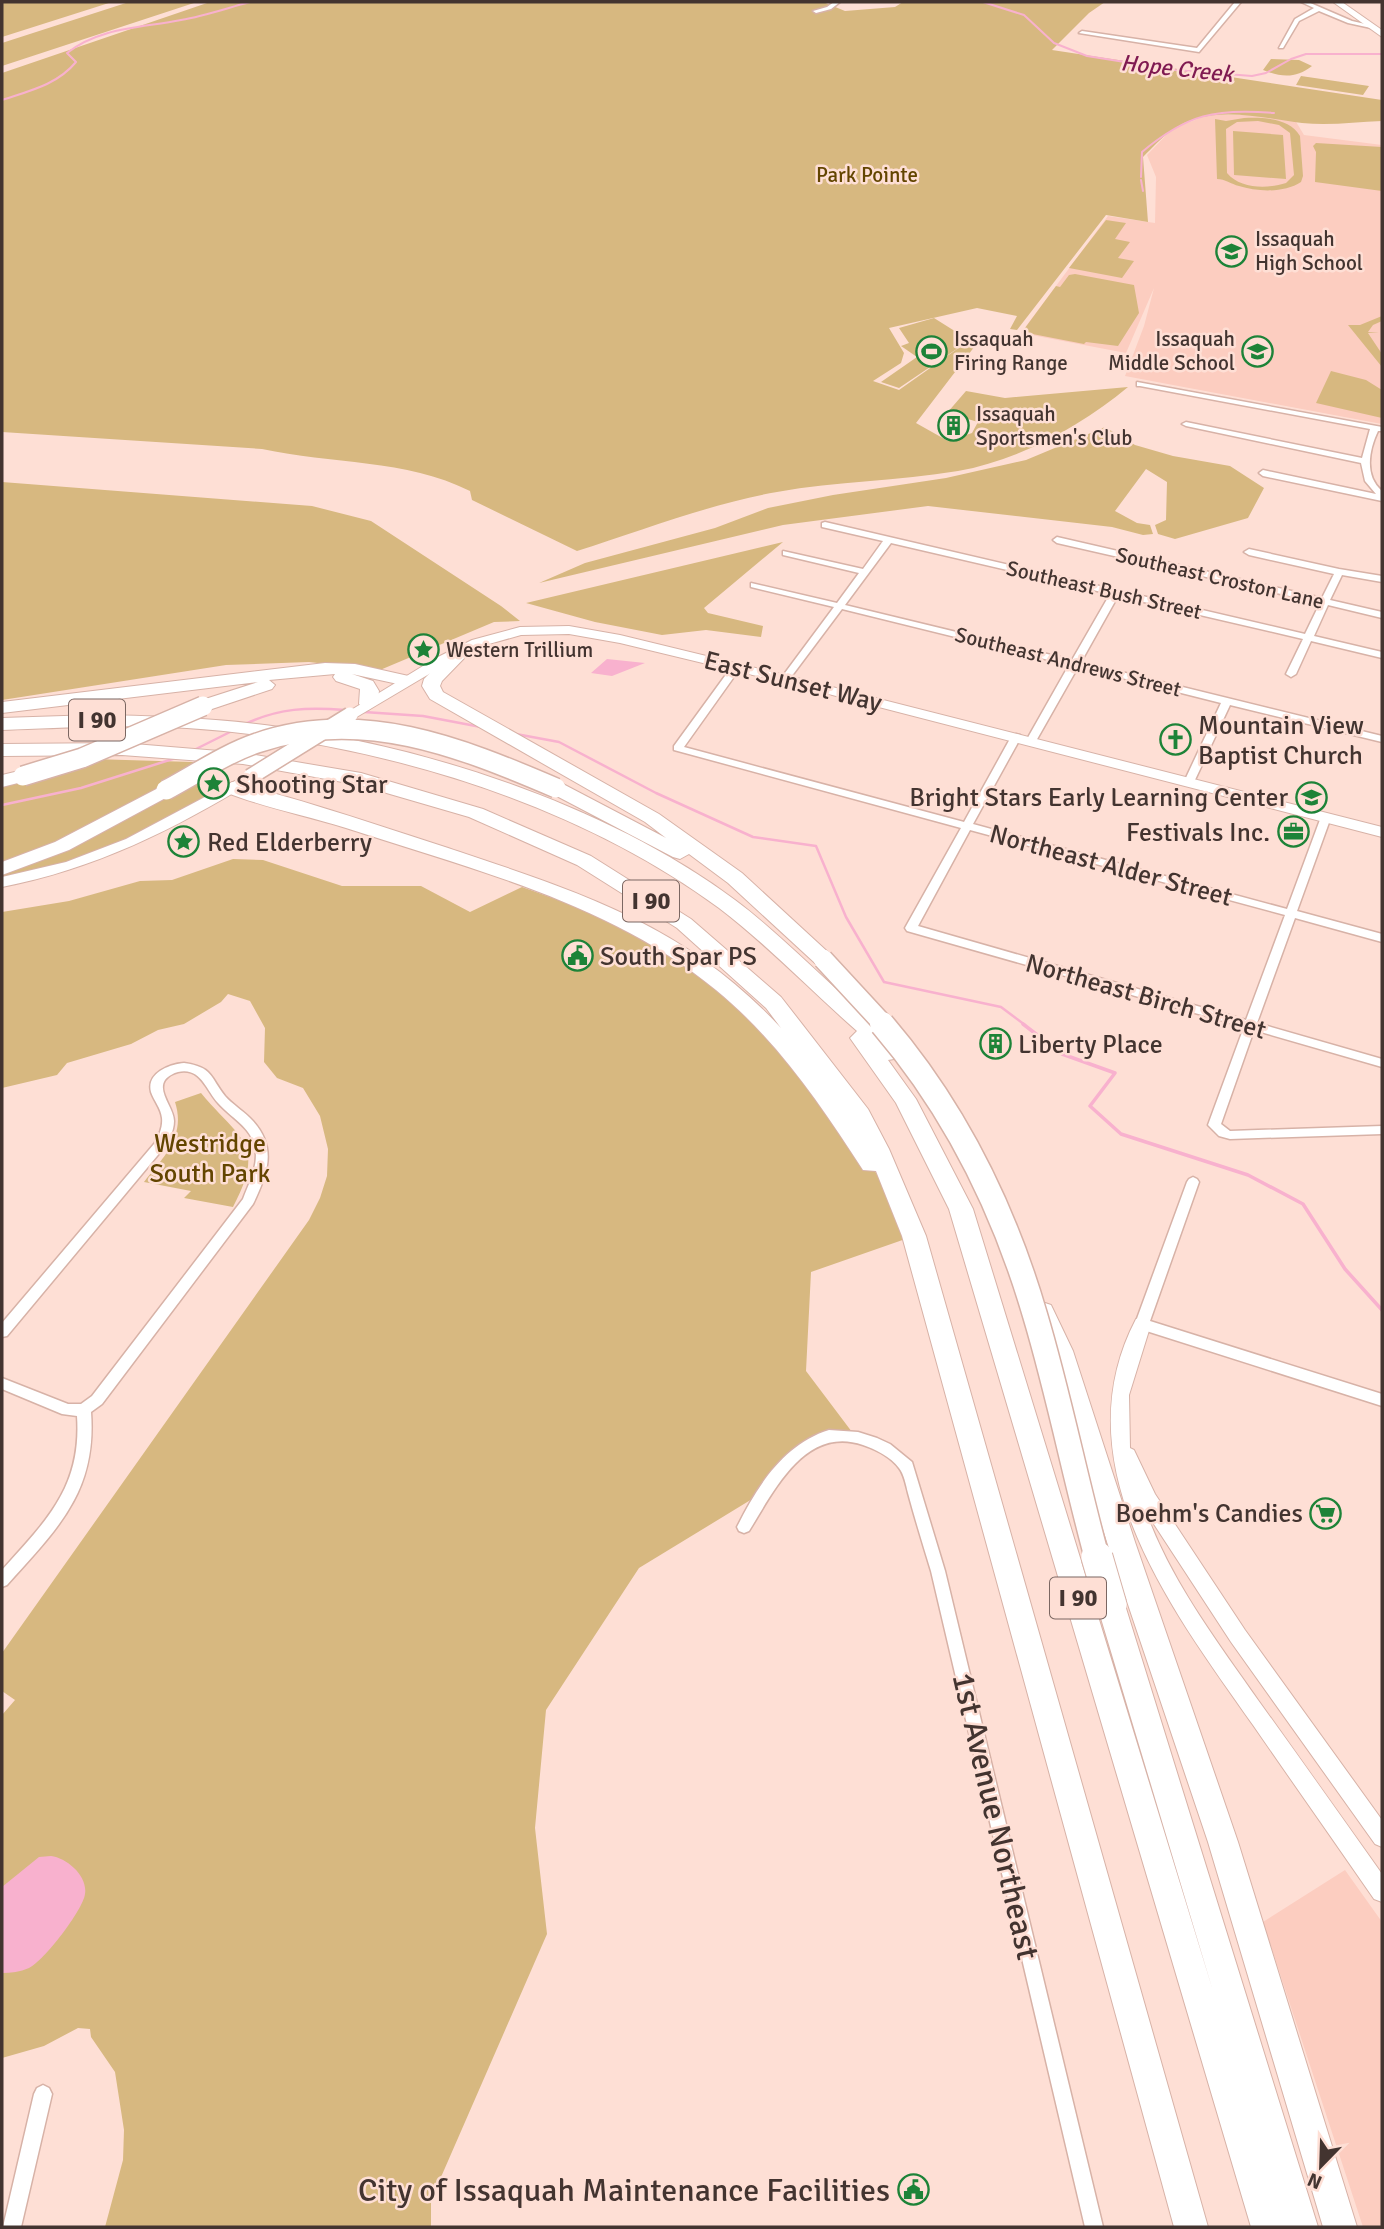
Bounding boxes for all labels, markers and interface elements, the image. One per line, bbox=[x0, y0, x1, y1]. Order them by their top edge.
water label: Hope Creek bbox=[1119, 48, 1237, 89]
park label: Park Pointe bbox=[816, 162, 918, 188]
place label: Issaquah High School bbox=[1255, 226, 1363, 276]
school or university icon: Issaquah High School bbox=[1215, 234, 1249, 268]
place label: Issaquah Firing Range bbox=[954, 326, 1068, 376]
place label: Issaquah Middle School bbox=[1108, 326, 1235, 376]
sports icon: Issaquah Firing Range bbox=[914, 334, 948, 368]
school or university icon: Issaquah Middle School bbox=[1241, 334, 1275, 368]
place label: Issaquah Sportsmen's Club bbox=[976, 401, 1132, 451]
building icon: Issaquah Sportsmen's Club bbox=[936, 409, 970, 443]
street label: Southeast Croston Lane bbox=[1113, 541, 1327, 615]
street label: Southeast Bush Street bbox=[1004, 555, 1204, 625]
street label: Southeast Andrews Street bbox=[952, 621, 1184, 703]
place icon: Western Trillium bbox=[406, 633, 440, 667]
place label: Western Trillium bbox=[446, 637, 593, 663]
street label: East Sunset Way bbox=[701, 644, 885, 720]
road number: I 90 bbox=[69, 700, 125, 740]
place label: Mountain View Baptist Church bbox=[1198, 710, 1364, 772]
church icon: Mountain View Baptist Church bbox=[1158, 723, 1192, 757]
place icon: Shooting Star bbox=[196, 767, 230, 801]
place label: Shooting Star bbox=[236, 769, 388, 801]
school or university icon: Bright Stars Early Learning Center bbox=[1294, 780, 1328, 814]
place label: Bright Stars Early Learning Center bbox=[909, 782, 1288, 814]
office icon: Festivals Inc. bbox=[1276, 815, 1310, 849]
place label: Festivals Inc. bbox=[1126, 817, 1270, 849]
street label: Northeast Alder Street bbox=[986, 818, 1236, 914]
place icon: Red Elderberry bbox=[167, 825, 201, 859]
place label: Red Elderberry bbox=[207, 827, 372, 859]
road number: I 90 bbox=[623, 880, 679, 922]
public building icon: South Spar PS bbox=[560, 939, 594, 973]
place label: South Spar PS bbox=[600, 941, 757, 973]
street label: Northeast Birch Street bbox=[1022, 947, 1270, 1047]
building icon: Liberty Place bbox=[978, 1027, 1012, 1061]
place label: Liberty Place bbox=[1018, 1029, 1163, 1061]
park label: Westridge South Park bbox=[149, 1128, 271, 1190]
supermarket icon: Boehm's Candies bbox=[1309, 1496, 1343, 1530]
place label: Boehm's Candies bbox=[1115, 1498, 1303, 1530]
road number: I 90 bbox=[1050, 1578, 1106, 1618]
street label: 1st Avenue Northeast bbox=[943, 1669, 1048, 1964]
north arrow bbox=[1286, 2131, 1356, 2201]
text: N bbox=[1304, 2167, 1326, 2194]
place label: City of Issaquah Maintenance Facilities bbox=[358, 2171, 890, 2210]
public building icon: City of Issaquah Maintenance Facilities bbox=[896, 2173, 930, 2207]

